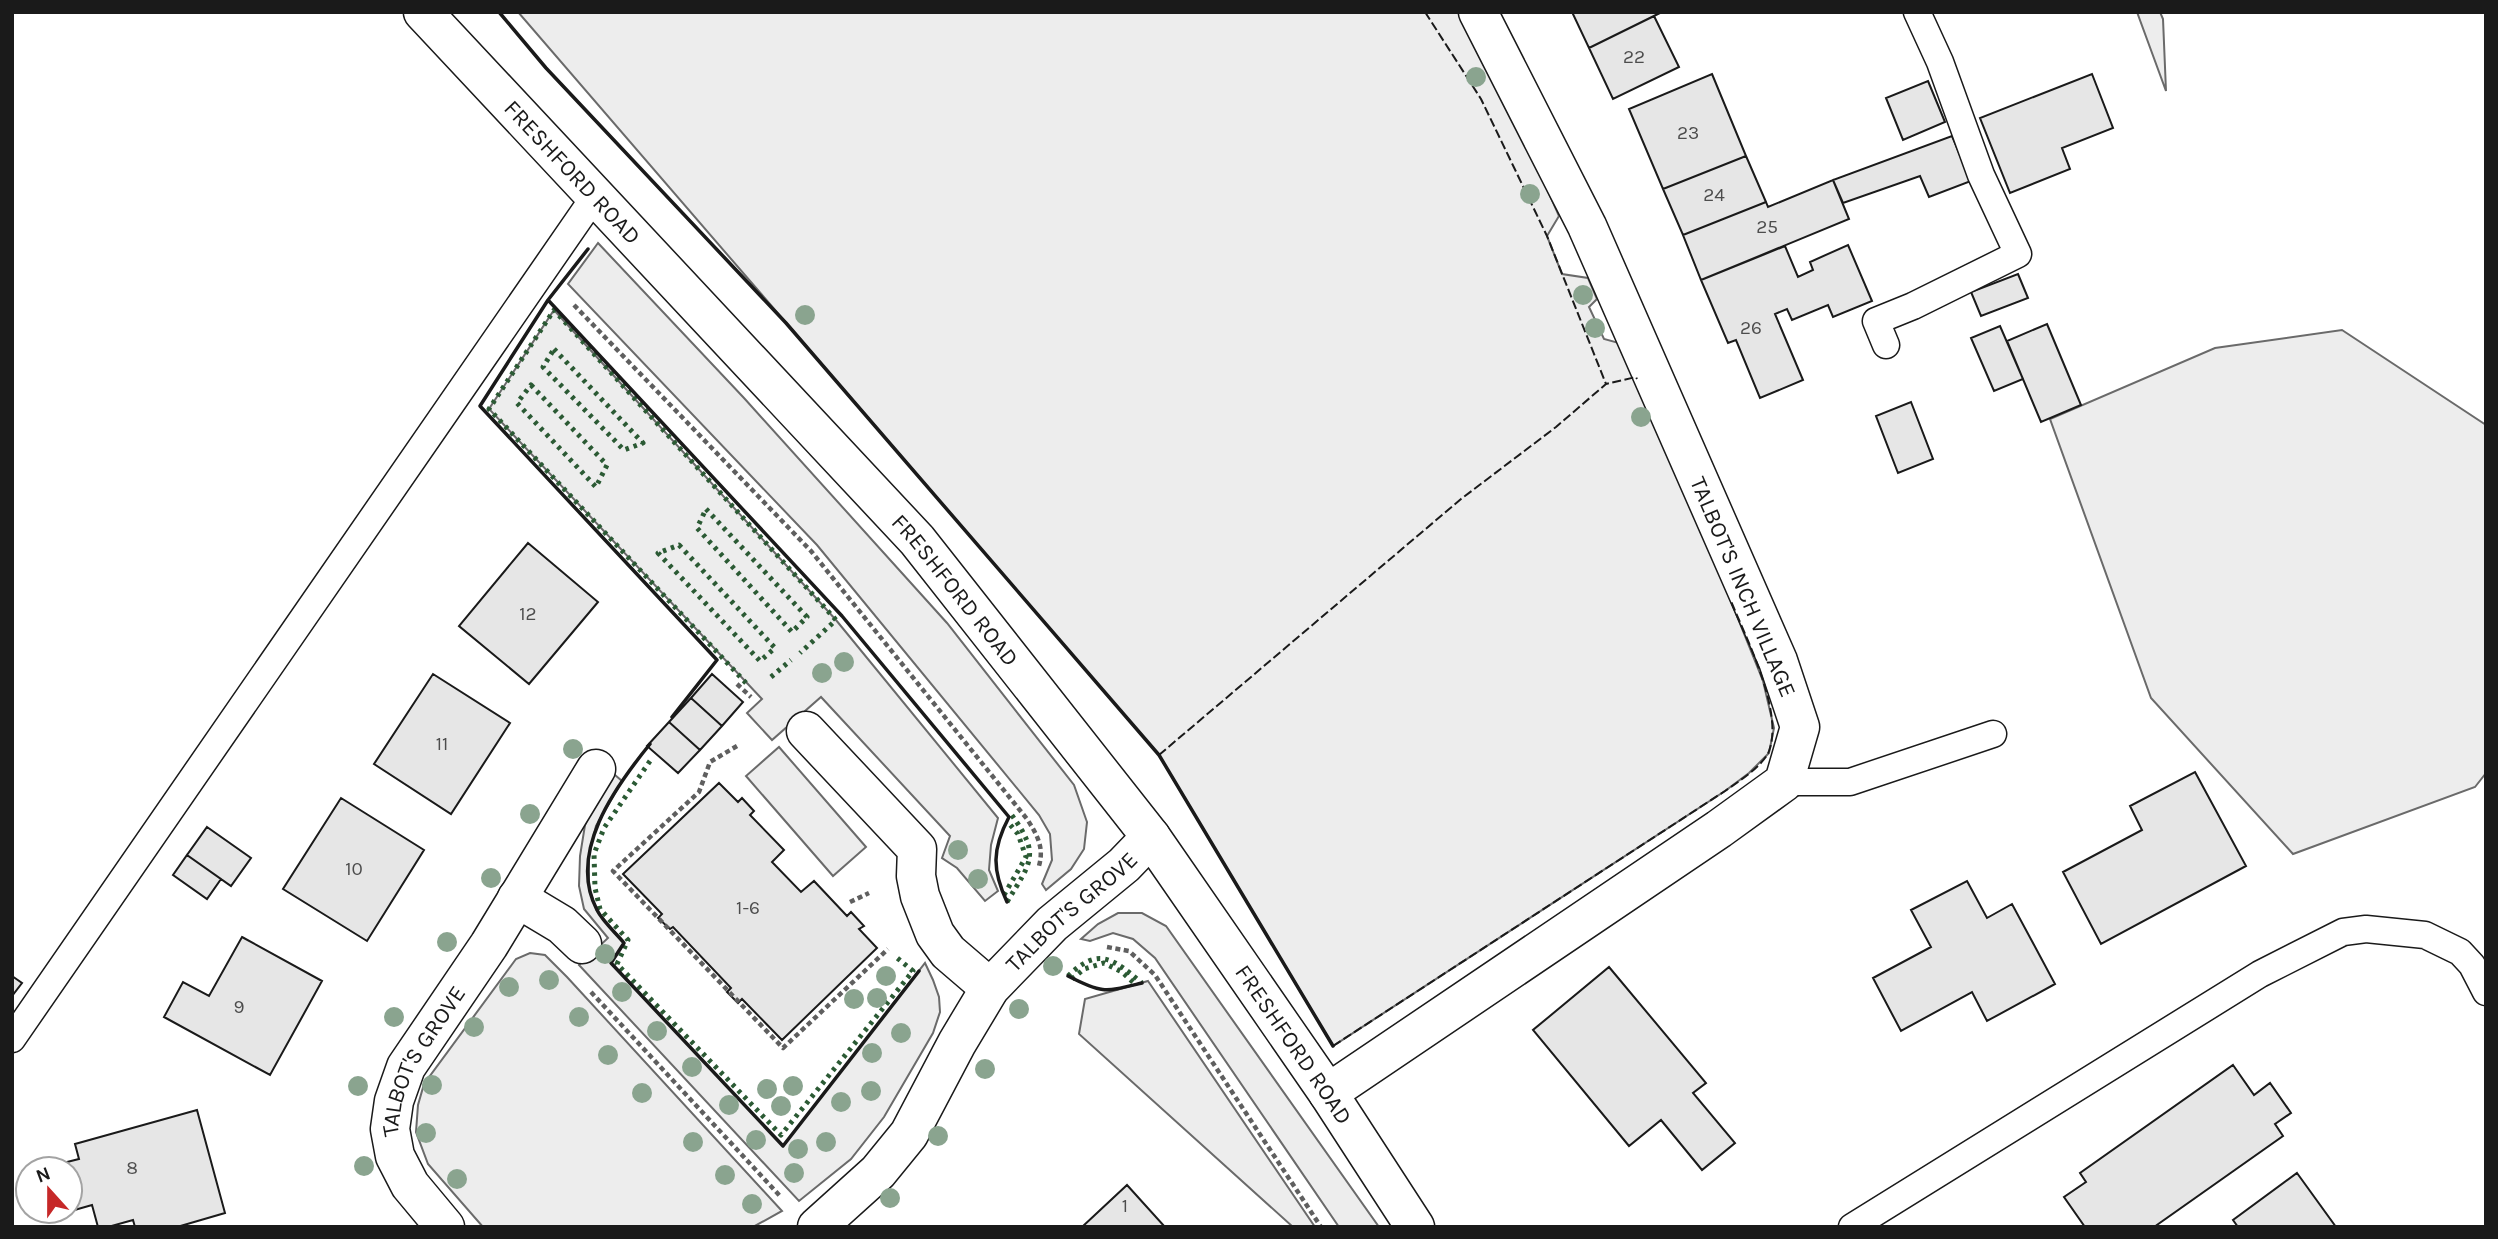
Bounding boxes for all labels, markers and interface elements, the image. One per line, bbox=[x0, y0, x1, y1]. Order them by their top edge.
house number: 22 bbox=[1623, 46, 1645, 68]
street label: FRESHFORD ROAD bbox=[499, 94, 647, 250]
house number: 23 bbox=[1677, 122, 1699, 144]
house number: 24 bbox=[1703, 184, 1725, 206]
house number: 25 bbox=[1756, 216, 1778, 238]
house number: 26 bbox=[1740, 317, 1762, 339]
street label: TALBOT'S INCH VILLAGE bbox=[1684, 473, 1802, 701]
street label: FRESHFORD ROAD bbox=[886, 508, 1025, 671]
house number: 12 bbox=[519, 603, 537, 625]
house number: 11 bbox=[436, 733, 448, 755]
street label: TALBOT'S GROVE bbox=[1000, 846, 1143, 977]
house number: 10 bbox=[345, 858, 363, 880]
house number: 1-6 bbox=[736, 897, 760, 919]
street label: FRESHFORD ROAD bbox=[1230, 959, 1358, 1129]
street label: TALBOT'S GROVE bbox=[376, 980, 471, 1139]
house number: 9 bbox=[233, 996, 245, 1018]
north arrow bbox=[14, 1155, 84, 1225]
house number: 8 bbox=[126, 1157, 138, 1179]
text: N bbox=[33, 1162, 54, 1188]
house number: 1 bbox=[1122, 1195, 1128, 1217]

